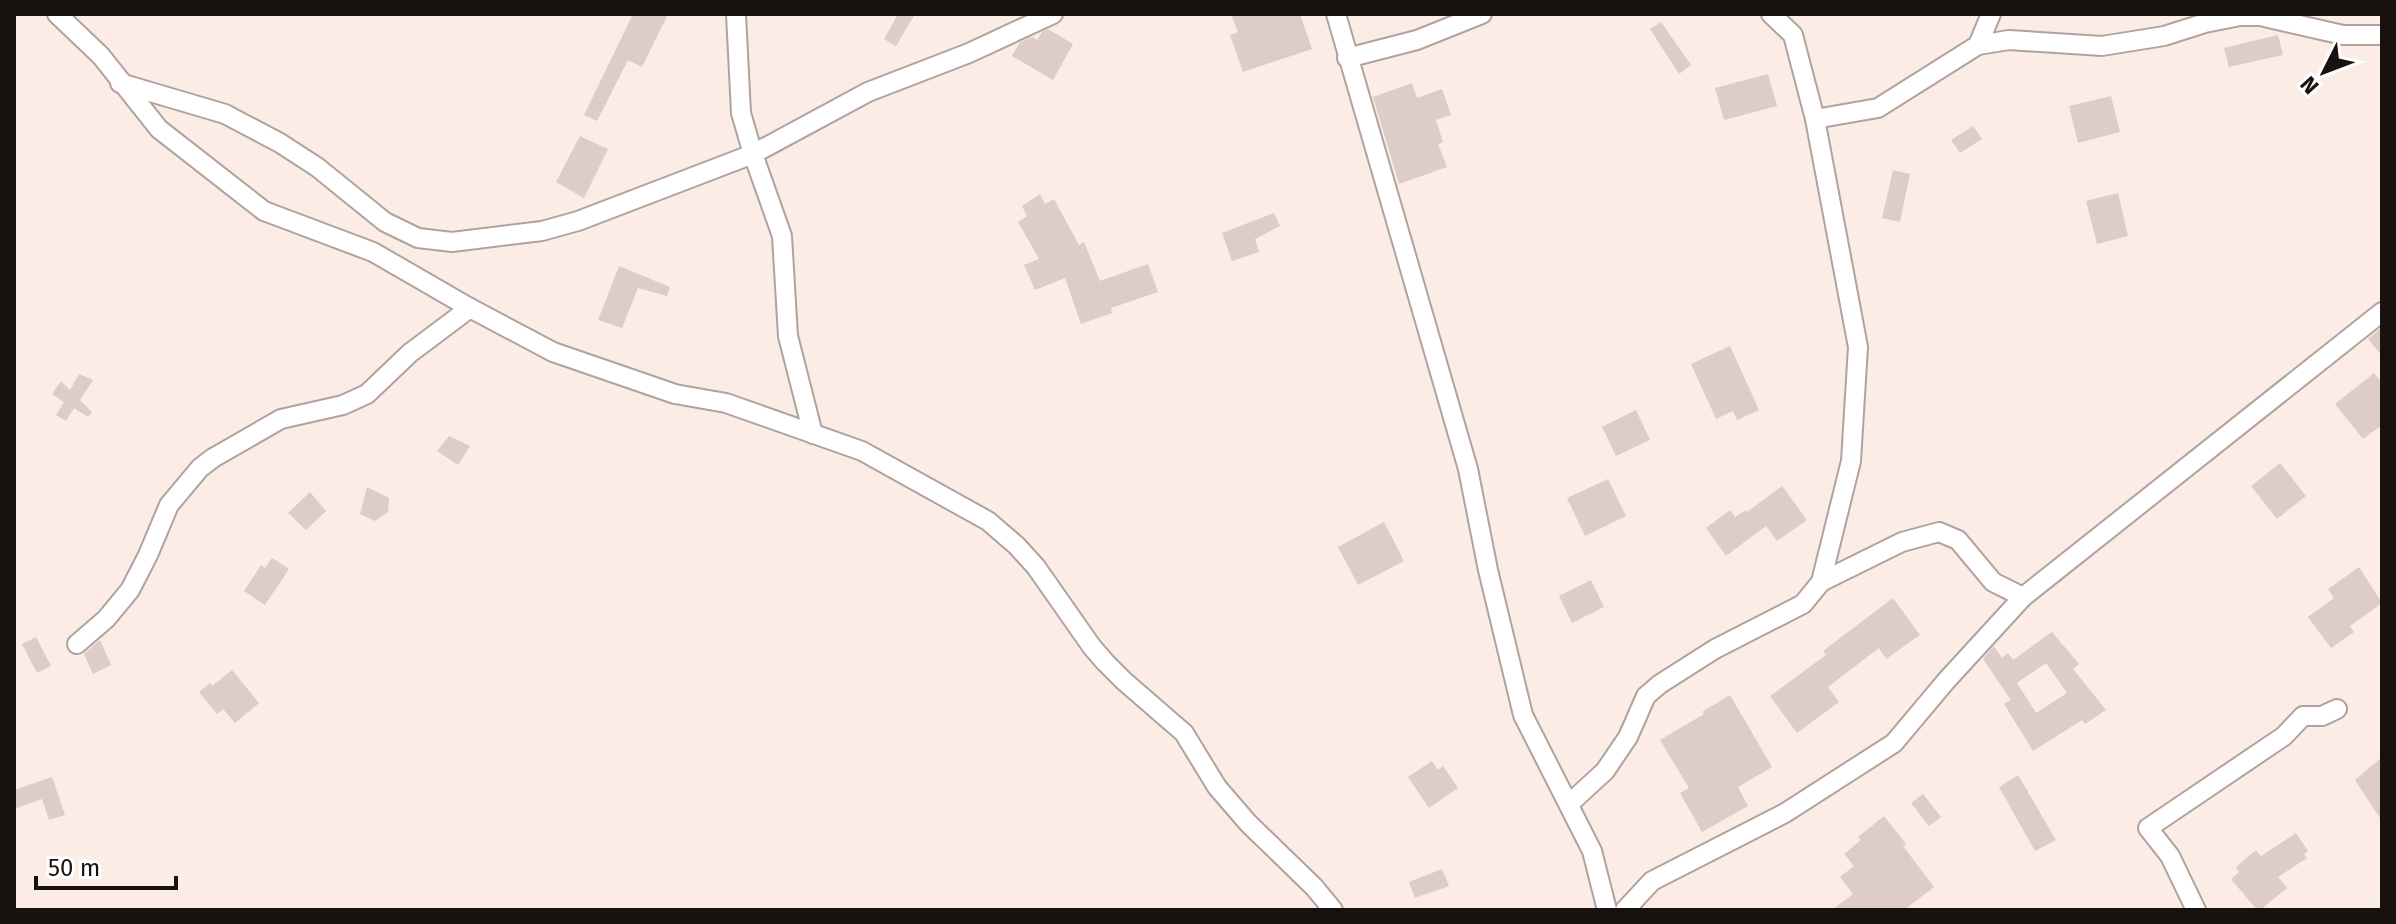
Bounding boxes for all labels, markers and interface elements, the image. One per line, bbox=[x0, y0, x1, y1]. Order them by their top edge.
north arrow bbox=[2284, 32, 2364, 112]
text: N bbox=[2295, 71, 2324, 100]
scale bar bbox=[36, 840, 176, 890]
text: 50 m bbox=[48, 854, 100, 882]

